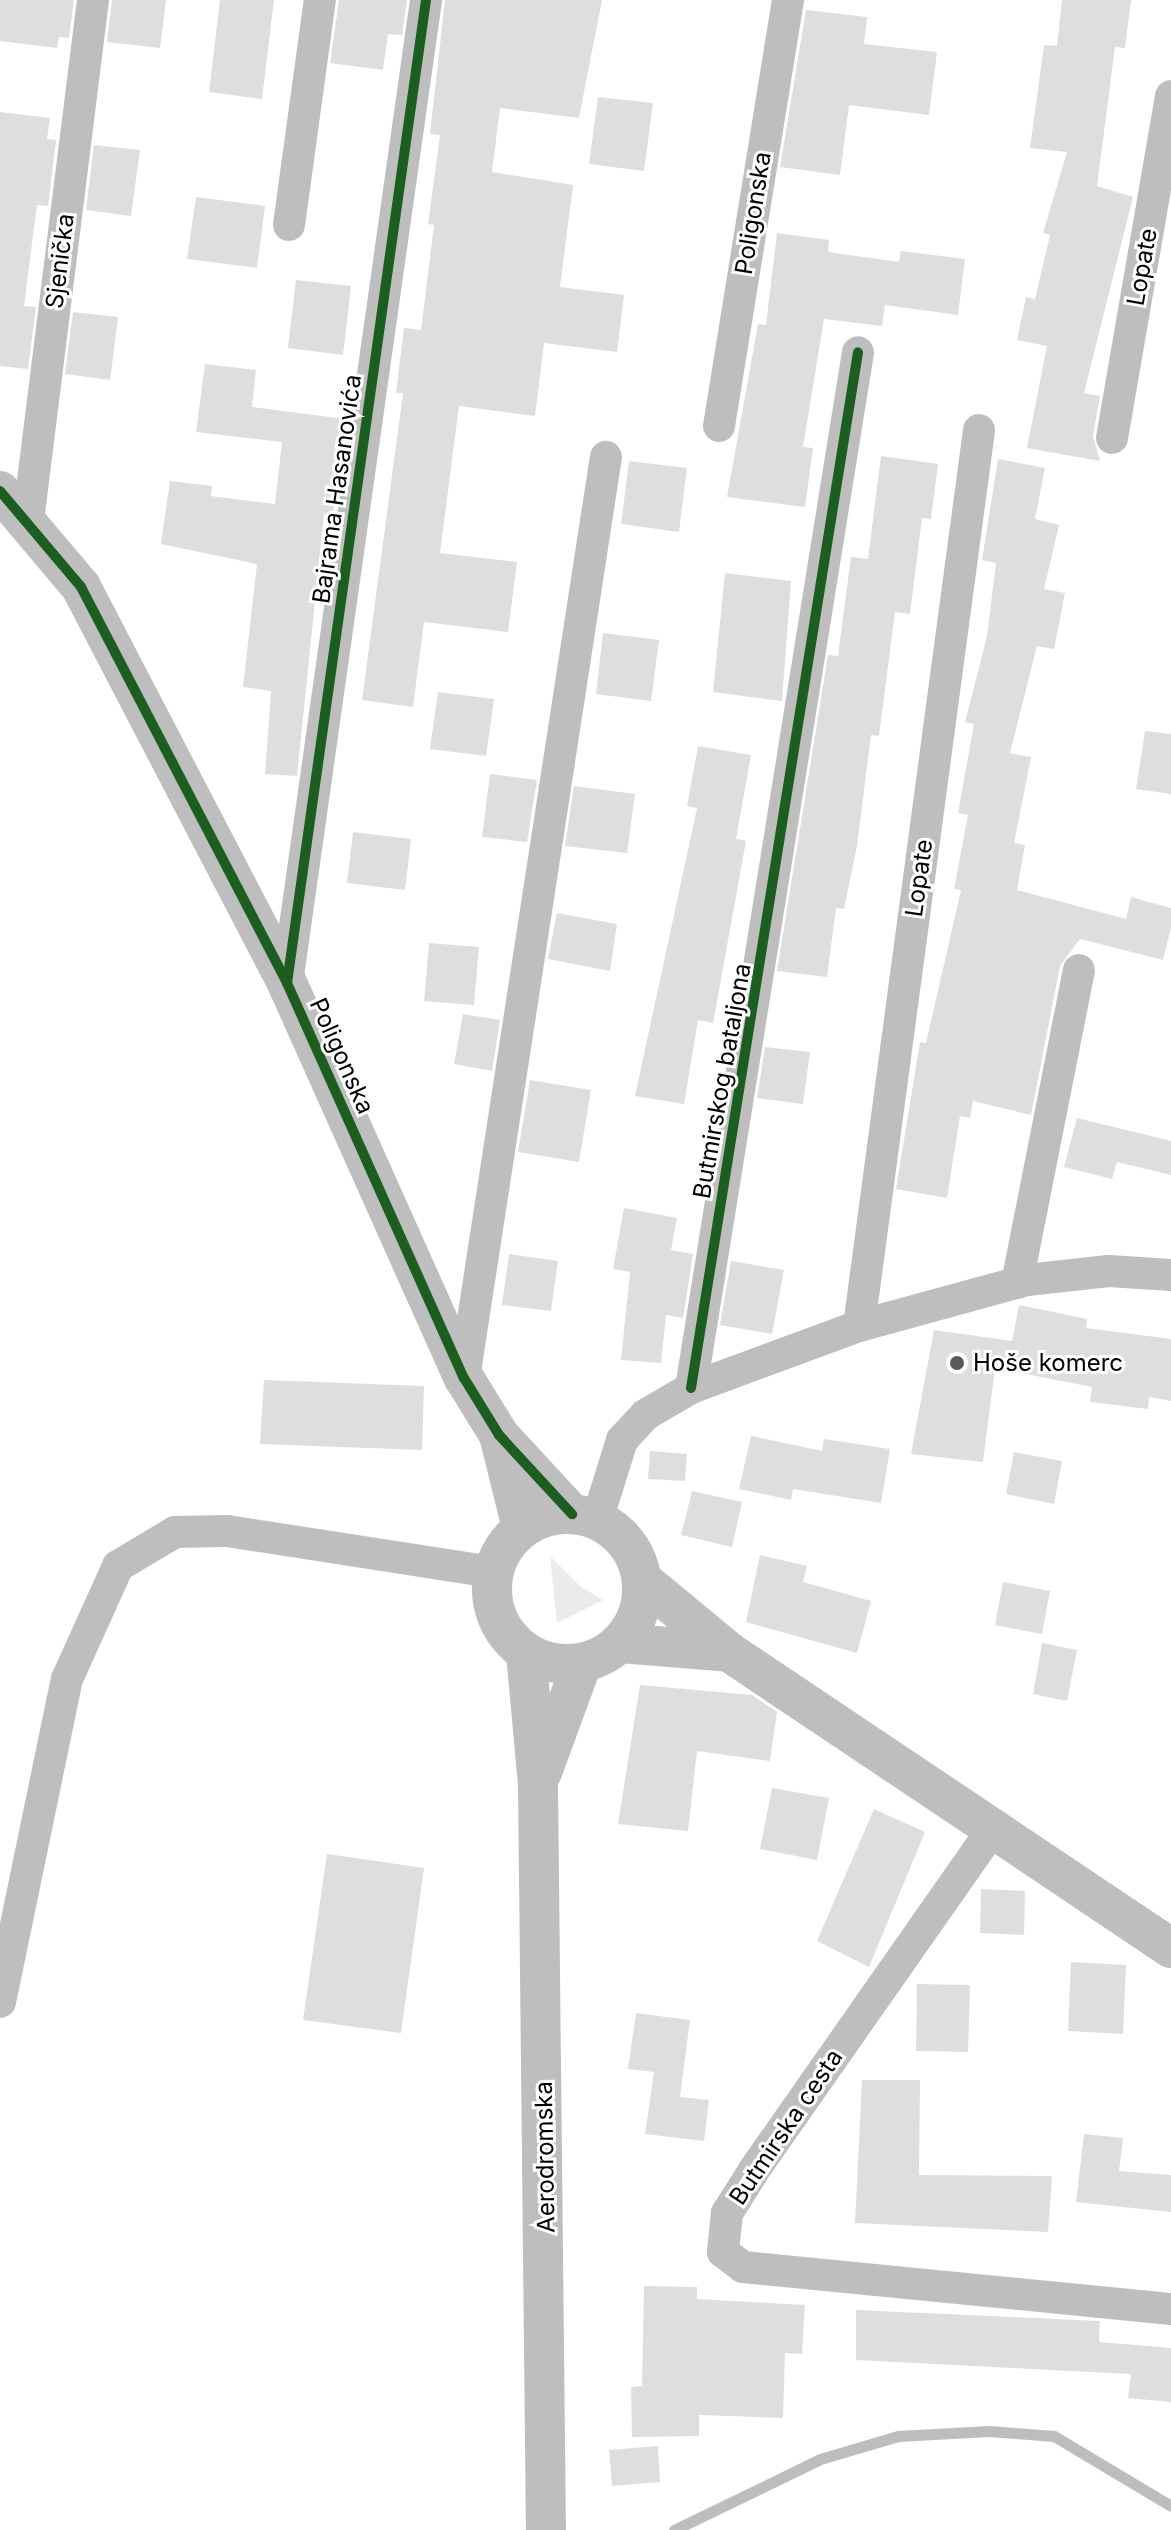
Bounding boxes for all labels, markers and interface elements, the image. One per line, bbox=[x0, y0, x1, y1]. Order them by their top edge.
street label: Poligonska bbox=[729, 150, 777, 276]
street label: Sjenička bbox=[40, 212, 80, 310]
street label: Lopate bbox=[1121, 226, 1163, 308]
street label: Bajrama Hasanovića bbox=[307, 373, 367, 605]
street label: Lopate bbox=[899, 837, 939, 919]
street label: Butmirskog bataljona bbox=[687, 961, 757, 1201]
street label: Poligonska bbox=[304, 994, 380, 1118]
place label: Hoše komerc bbox=[973, 1349, 1123, 1377]
marker: Hoše komerc bbox=[948, 1354, 966, 1372]
street label: Butmirska cesta bbox=[723, 2044, 849, 2210]
street label: Aerodromska bbox=[529, 2081, 561, 2233]

